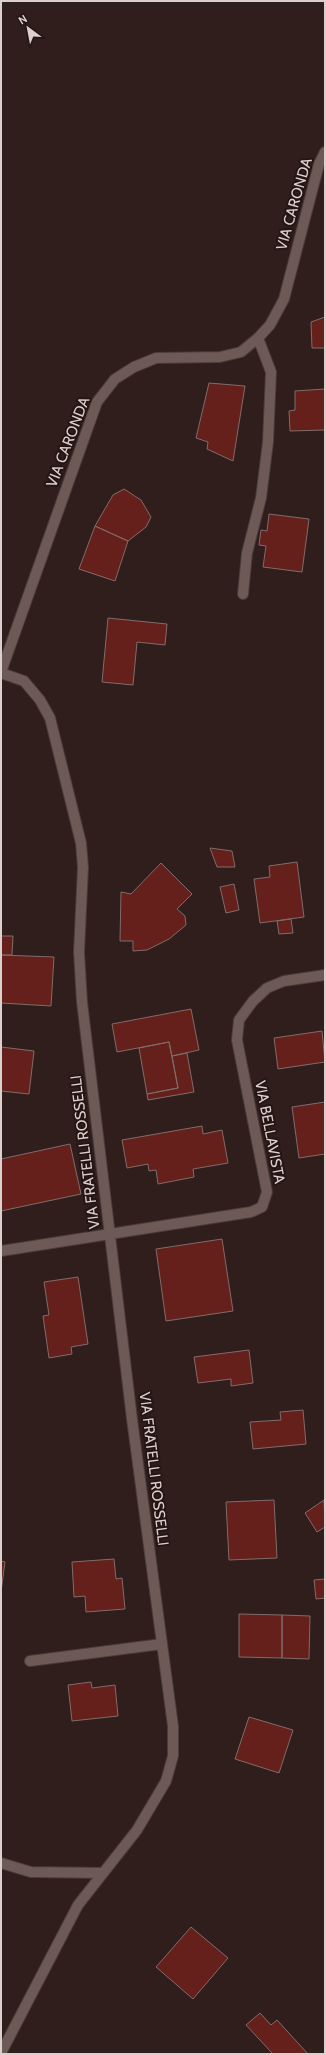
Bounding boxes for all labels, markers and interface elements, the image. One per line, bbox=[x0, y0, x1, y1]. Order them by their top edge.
north arrow bbox=[8, 8, 48, 48]
text: N bbox=[16, 12, 30, 28]
street label: VIA CARONDA bbox=[272, 155, 316, 252]
street label: VIA CARONDA bbox=[43, 394, 94, 490]
street label: VIA FRATELLI ROSSELLI bbox=[67, 1074, 103, 1230]
street label: VIA BELLAVISTA bbox=[251, 1079, 289, 1186]
street label: VIA FRATELLI ROSSELLI bbox=[136, 1391, 172, 1547]

